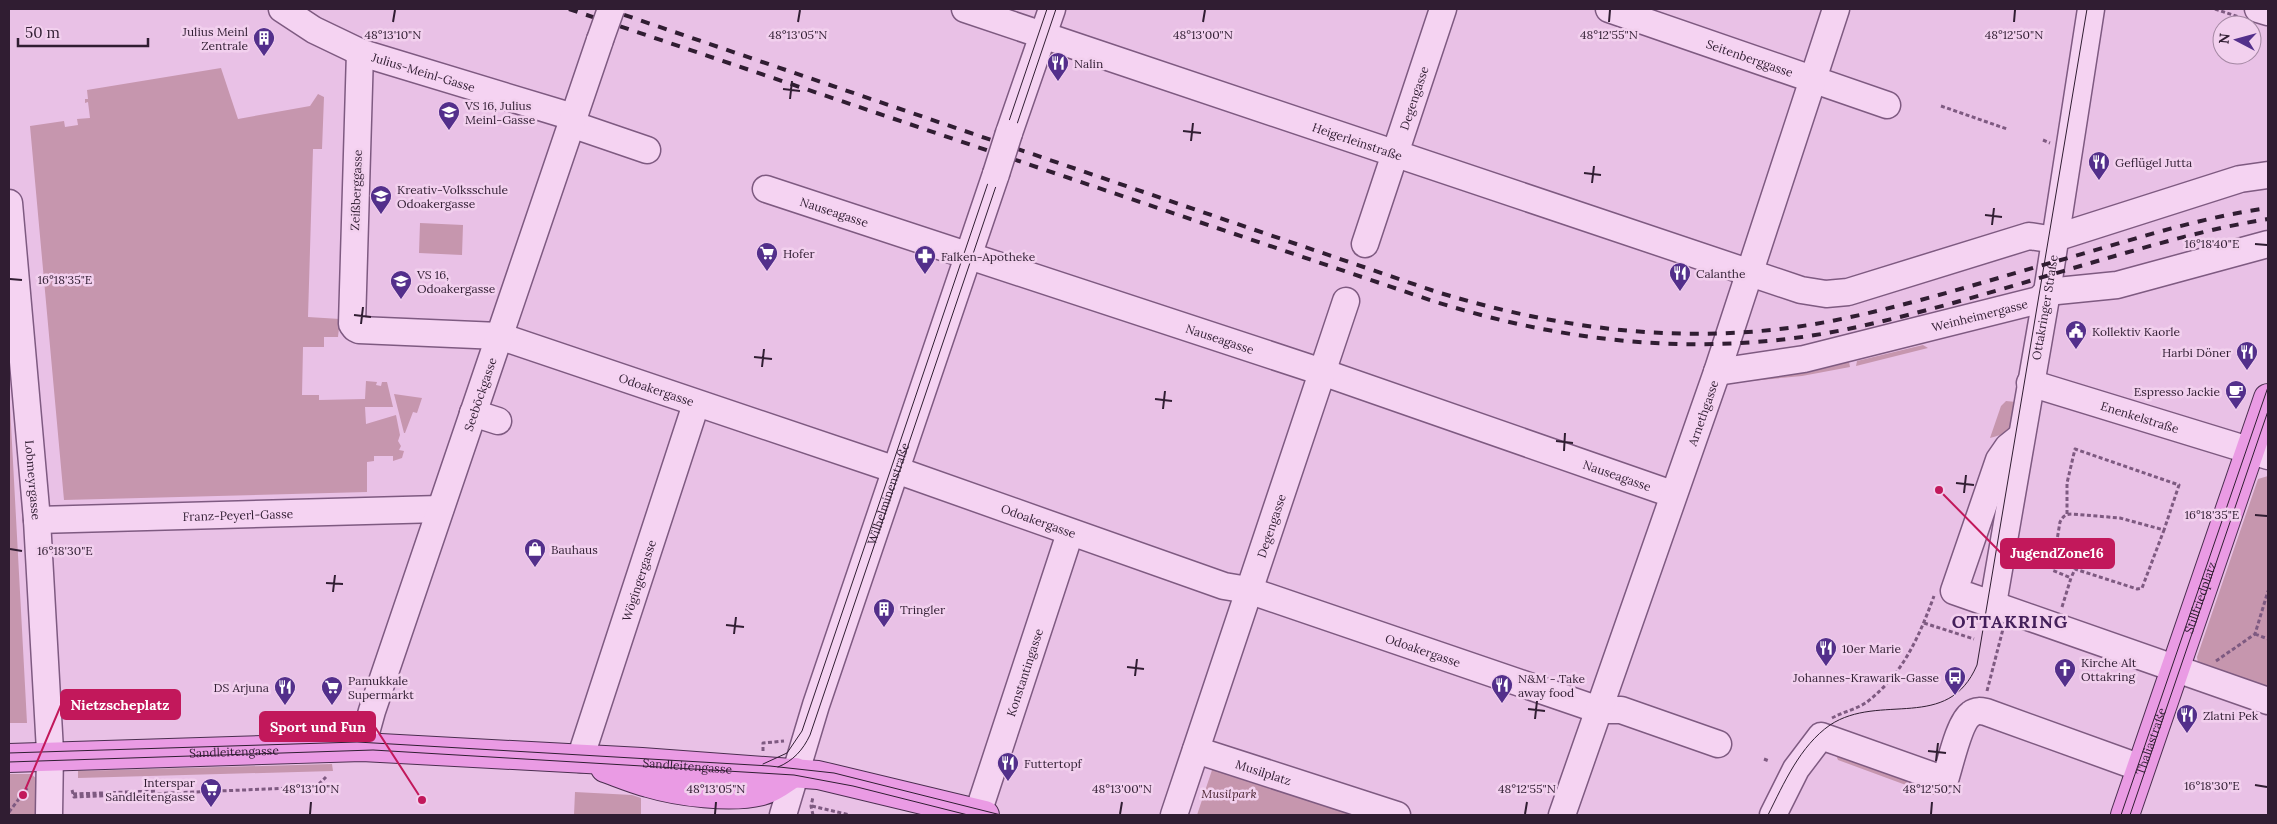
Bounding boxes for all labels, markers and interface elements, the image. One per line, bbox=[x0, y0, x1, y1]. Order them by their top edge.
scale bar bbox=[18, 15, 148, 47]
north arrow bbox=[2212, 15, 2262, 65]
text: 50 m bbox=[25, 23, 60, 42]
place label: Julius Meinl Zentrale bbox=[181, 24, 248, 53]
building icon: Julius Meinl Zentrale bbox=[252, 26, 276, 57]
text: 48°13'10"N bbox=[365, 27, 421, 42]
text: 48°13'05"N bbox=[769, 27, 827, 42]
text: 48°13'00"N bbox=[1173, 27, 1233, 42]
text: 48°12'55"N bbox=[1580, 27, 1638, 42]
text: 48°12'50"N bbox=[1985, 27, 2043, 42]
text: N bbox=[2215, 32, 2234, 45]
street label: Seitenberggasse bbox=[1704, 36, 1796, 80]
street label: Julius-Meinl-Gasse bbox=[369, 49, 478, 95]
restaurant icon: Nalin bbox=[1046, 51, 1070, 82]
place label: Nalin bbox=[1074, 56, 1103, 71]
street label: Degengasse bbox=[1396, 64, 1431, 132]
place label: VS 16, Julius Meinl-Gasse bbox=[464, 98, 536, 127]
school or university icon: VS 16, Julius Meinl-Gasse bbox=[437, 100, 461, 131]
street label: Heigerleinstraße bbox=[1311, 119, 1405, 163]
street label: Zeißberggasse bbox=[347, 149, 365, 231]
restaurant icon: Geflügel Jutta bbox=[2087, 150, 2111, 181]
place label: Geflügel Jutta bbox=[2115, 155, 2192, 170]
place label: Kreativ-Volksschule Odoakergasse bbox=[397, 182, 509, 211]
school or university icon: Kreativ-Volksschule Odoakergasse bbox=[369, 184, 393, 215]
street label: Nauseagasse bbox=[798, 193, 871, 230]
text: 16°18'40"E bbox=[2185, 236, 2239, 251]
supermarket icon: Hofer bbox=[755, 241, 779, 272]
pharmacy icon: Falken-Apotheke bbox=[913, 244, 937, 275]
place label: Hofer bbox=[783, 246, 816, 261]
place label: Falken-Apotheke bbox=[941, 249, 1036, 264]
street label: Ottakringer Straße bbox=[2028, 253, 2060, 361]
restaurant icon: Calanthe bbox=[1668, 261, 1692, 292]
place label: Calanthe bbox=[1696, 266, 1746, 281]
place label: VS 16, Odoakergasse bbox=[416, 267, 496, 296]
school or university icon: VS 16, Odoakergasse bbox=[389, 269, 413, 300]
text: 16°18'35"E bbox=[38, 272, 92, 287]
street label: Weinheimergasse bbox=[1930, 296, 2030, 334]
public building icon: Kollektiv Kaorle bbox=[2064, 319, 2088, 350]
street label: Nauseagasse bbox=[1184, 320, 1257, 357]
place label: Kollektiv Kaorle bbox=[2092, 324, 2181, 339]
restaurant icon: Harbi Döner bbox=[2235, 340, 2259, 371]
place label: Harbi Döner bbox=[2162, 345, 2232, 360]
street label: Seeböckgasse bbox=[460, 355, 499, 433]
street label: Odoakergasse bbox=[617, 370, 697, 409]
street label: Arnethgasse bbox=[1684, 378, 1721, 449]
cafe icon: Espresso Jackie bbox=[2224, 379, 2248, 410]
place label: Espresso Jackie bbox=[2134, 384, 2220, 399]
street label: Enenkelstraße bbox=[2099, 398, 2181, 436]
street label: Lobmeyrgasse bbox=[22, 439, 44, 521]
street label: Wilhelminenstraße bbox=[863, 440, 912, 547]
street label: Nauseagasse bbox=[1581, 456, 1654, 494]
street label: Degengasse bbox=[1253, 491, 1289, 560]
street label: Odoakergasse bbox=[999, 500, 1079, 541]
street label: Franz-Peyerl-Gasse bbox=[183, 505, 294, 524]
text: 16°18'35"E bbox=[2185, 507, 2239, 522]
shop icon: Bauhaus bbox=[523, 537, 547, 568]
street label: Wögingergasse bbox=[618, 537, 659, 623]
callout: JugendZone16 bbox=[2001, 539, 2114, 568]
place label: Bauhaus bbox=[551, 542, 598, 557]
text: 16°18'30"E bbox=[37, 543, 93, 558]
text: JugendZone16 bbox=[2010, 544, 2104, 562]
street label: Stillfriedplatz bbox=[2180, 560, 2219, 635]
building icon: Tringler bbox=[872, 597, 896, 628]
place label: Tringler bbox=[900, 602, 946, 617]
district label: OTTAKRING bbox=[1952, 610, 2068, 633]
street label: Konstantingasse bbox=[1003, 626, 1046, 718]
street label: Odoakergasse bbox=[1384, 630, 1463, 670]
restaurant icon: 10er Marie bbox=[1814, 636, 1838, 667]
place label: 10er Marie bbox=[1842, 641, 1901, 656]
place label: Kirche Alt Ottakring bbox=[2081, 655, 2137, 684]
church icon: Kirche Alt Ottakring bbox=[2053, 657, 2077, 688]
bus stop icon: Johannes-Krawarik-Gasse bbox=[1943, 665, 1967, 696]
place label: Johannes-Krawarik-Gasse bbox=[1792, 670, 1939, 685]
place label: N&M - Take away food bbox=[1518, 671, 1586, 700]
place label: Pamukkale Supermarkt bbox=[348, 673, 414, 702]
restaurant icon: N&M - Take away food bbox=[1490, 673, 1514, 704]
restaurant icon: DS Arjuna bbox=[273, 675, 297, 706]
supermarket icon: Pamukkale Supermarkt bbox=[320, 675, 344, 706]
place label: DS Arjuna bbox=[214, 680, 269, 695]
callout: Nietzscheplatz bbox=[61, 690, 180, 719]
text: Nietzscheplatz bbox=[71, 696, 169, 714]
restaurant icon: Zlatni Pek bbox=[2175, 703, 2199, 734]
street label: Thaliastraße bbox=[2132, 705, 2169, 777]
place label: Zlatni Pek bbox=[2203, 708, 2259, 723]
callout: Sport und Fun bbox=[260, 712, 375, 741]
text: Sport und Fun bbox=[270, 718, 366, 736]
street label: Sandleitengasse bbox=[189, 742, 279, 760]
restaurant icon: Futtertopf bbox=[996, 751, 1020, 782]
street label: Sandleitengasse bbox=[642, 755, 733, 776]
place label: Futtertopf bbox=[1024, 756, 1083, 771]
street label: Musilplatz bbox=[1234, 756, 1293, 788]
place label: Interspar Sandleitengasse bbox=[105, 775, 196, 804]
supermarket icon: Interspar Sandleitengasse bbox=[199, 777, 223, 808]
text: 16°18'30"E bbox=[2184, 778, 2240, 793]
text: 48°13'10"N bbox=[283, 781, 339, 796]
text: 48°13'05"N bbox=[687, 781, 745, 796]
text: 48°13'00"N bbox=[1092, 781, 1152, 796]
text: 48°12'55"N bbox=[1498, 781, 1556, 796]
text: 48°12'50"N bbox=[1903, 781, 1961, 796]
park label: Musilpark bbox=[1201, 786, 1257, 801]

